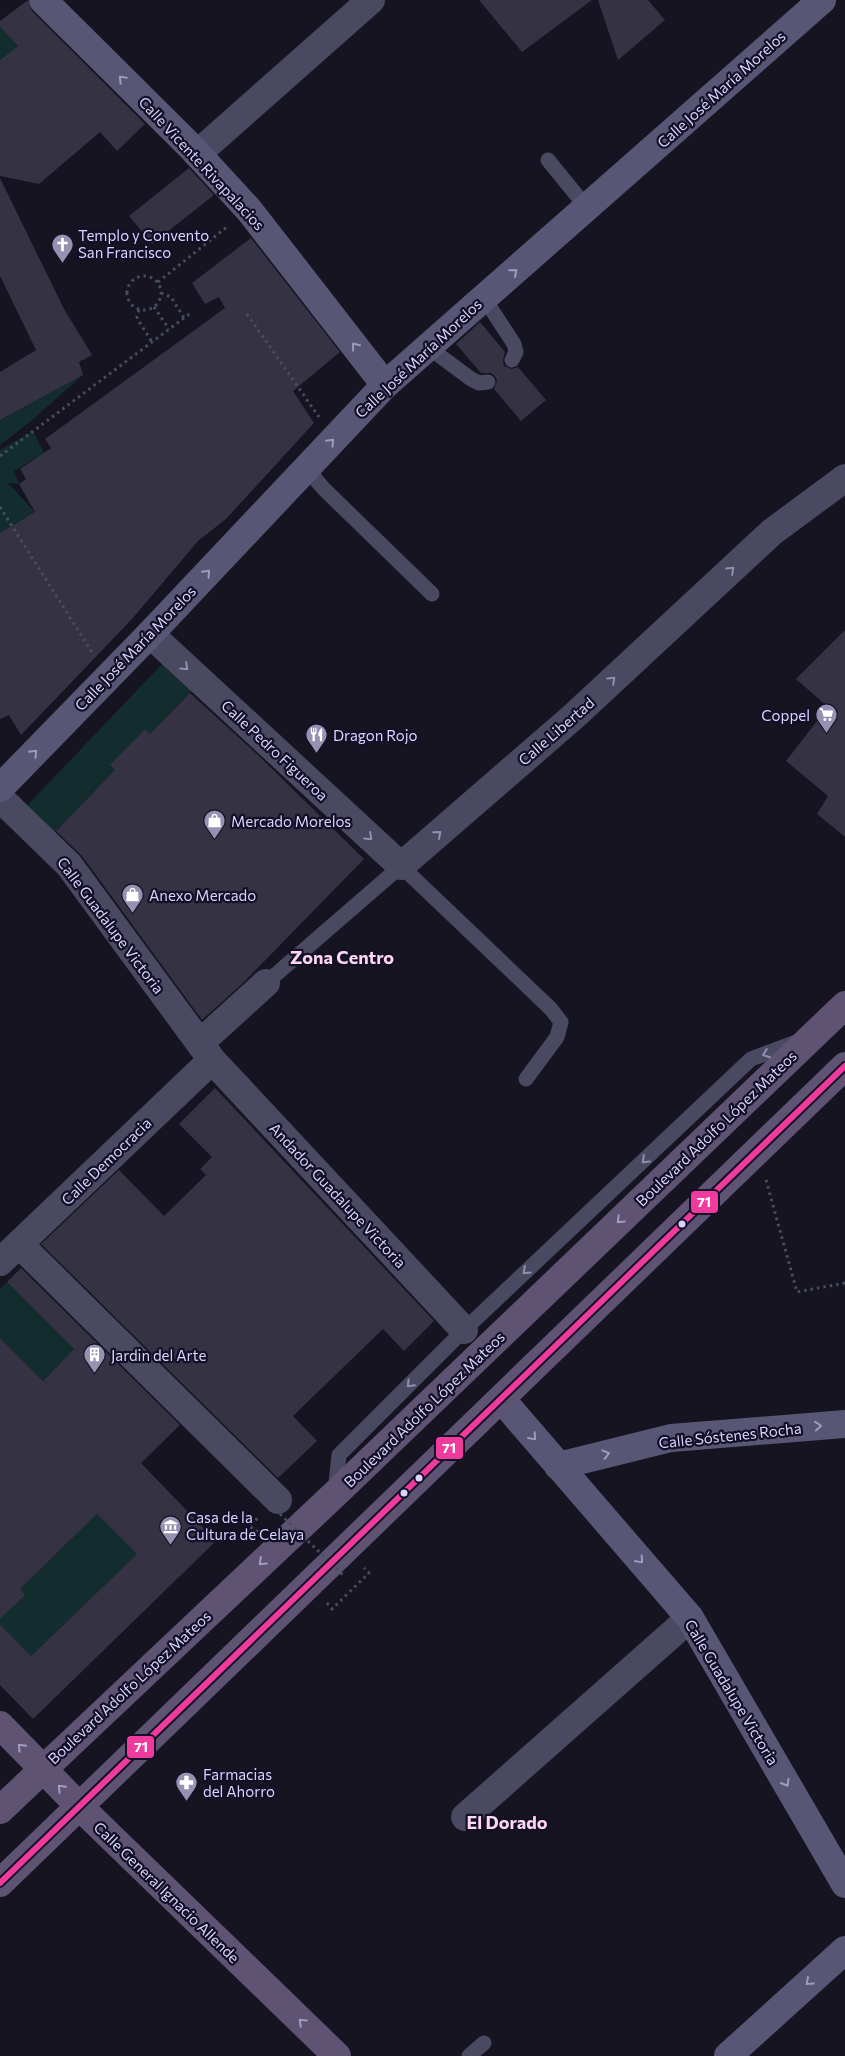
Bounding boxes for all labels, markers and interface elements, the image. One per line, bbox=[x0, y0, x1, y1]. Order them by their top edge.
street label: Calle José María Morelos bbox=[653, 27, 789, 151]
one-way arrow bbox=[119, 76, 128, 85]
street label: Calle Vicente Rivapalacios bbox=[135, 92, 269, 234]
place label: Templo y Convento San Francisco bbox=[78, 226, 209, 261]
church icon: Templo y Convento San Francisco bbox=[50, 232, 74, 263]
one-way arrow bbox=[508, 269, 517, 277]
street label: Calle José María Morelos bbox=[351, 295, 485, 421]
one-way arrow bbox=[353, 343, 361, 352]
one-way arrow bbox=[325, 438, 334, 447]
one-way arrow bbox=[726, 567, 735, 576]
one-way arrow bbox=[201, 569, 210, 578]
street label: Calle José María Morelos bbox=[71, 582, 199, 714]
one-way arrow bbox=[180, 661, 189, 670]
one-way arrow bbox=[607, 677, 616, 686]
street label: Calle Libertad bbox=[514, 693, 598, 769]
street label: Calle Pedro Figueroa bbox=[218, 696, 332, 804]
supermarket icon: Coppel bbox=[814, 703, 838, 734]
place label: Coppel bbox=[761, 706, 810, 724]
restaurant icon: Dragon Rojo bbox=[305, 723, 329, 754]
place label: Dragon Rojo bbox=[333, 726, 417, 744]
one-way arrow bbox=[28, 749, 37, 758]
shop icon: Mercado Morelos bbox=[203, 809, 227, 840]
place label: Mercado Morelos bbox=[231, 812, 351, 830]
one-way arrow bbox=[432, 830, 441, 839]
one-way arrow bbox=[363, 831, 372, 840]
street label: Calle Guadalupe Victoria bbox=[54, 853, 168, 997]
shop icon: Anexo Mercado bbox=[121, 883, 145, 914]
place label: Anexo Mercado bbox=[149, 886, 256, 904]
district label: Zona Centro bbox=[290, 946, 394, 968]
street label: Boulevard Adolfo López Mateos bbox=[632, 1046, 800, 1210]
one-way arrow bbox=[762, 1047, 771, 1058]
street label: Calle Democracia bbox=[57, 1114, 155, 1208]
street label: Andador Guadalupe Victoria bbox=[266, 1119, 410, 1271]
one-way arrow bbox=[641, 1154, 650, 1163]
line badge: 71 bbox=[690, 1190, 719, 1214]
text: 71 bbox=[697, 1193, 711, 1210]
one-way arrow bbox=[617, 1214, 626, 1223]
unlabelled marker bbox=[677, 1219, 687, 1229]
one-way arrow bbox=[523, 1265, 532, 1274]
street label: Boulevard Adolfo López Mateos bbox=[340, 1327, 508, 1491]
building icon: Jardin del Arte bbox=[83, 1343, 107, 1374]
place label: Jardin del Arte bbox=[111, 1346, 207, 1364]
one-way arrow bbox=[406, 1378, 415, 1387]
street label: Calle Sóstenes Rocha bbox=[658, 1419, 802, 1451]
one-way arrow bbox=[814, 1421, 822, 1432]
one-way arrow bbox=[528, 1431, 536, 1440]
line badge: 71 bbox=[435, 1436, 464, 1460]
text: 71 bbox=[442, 1439, 456, 1456]
one-way arrow bbox=[601, 1449, 610, 1460]
unlabelled marker bbox=[414, 1473, 424, 1483]
unlabelled marker bbox=[399, 1488, 409, 1498]
place label: Casa de la Cultura de Celaya bbox=[186, 1508, 304, 1543]
museum icon: Casa de la Cultura de Celaya bbox=[158, 1514, 182, 1545]
one-way arrow bbox=[634, 1554, 642, 1563]
one-way arrow bbox=[259, 1556, 268, 1565]
street label: Boulevard Adolfo López Mateos bbox=[44, 1607, 214, 1767]
street label: Calle Guadalupe Victoria bbox=[681, 1616, 783, 1768]
line badge: 71 bbox=[126, 1735, 155, 1759]
text: 71 bbox=[134, 1738, 148, 1755]
one-way arrow bbox=[18, 1743, 27, 1752]
place label: Farmacias del Ahorro bbox=[203, 1765, 275, 1800]
pharmacy icon: Farmacias del Ahorro bbox=[175, 1771, 199, 1802]
one-way arrow bbox=[780, 1777, 790, 1786]
one-way arrow bbox=[58, 1784, 67, 1793]
district label: El Dorado bbox=[466, 1811, 548, 1833]
street label: Calle General Ignacio Allende bbox=[91, 1818, 244, 1966]
one-way arrow bbox=[805, 1977, 814, 1986]
one-way arrow bbox=[299, 2019, 308, 2028]

